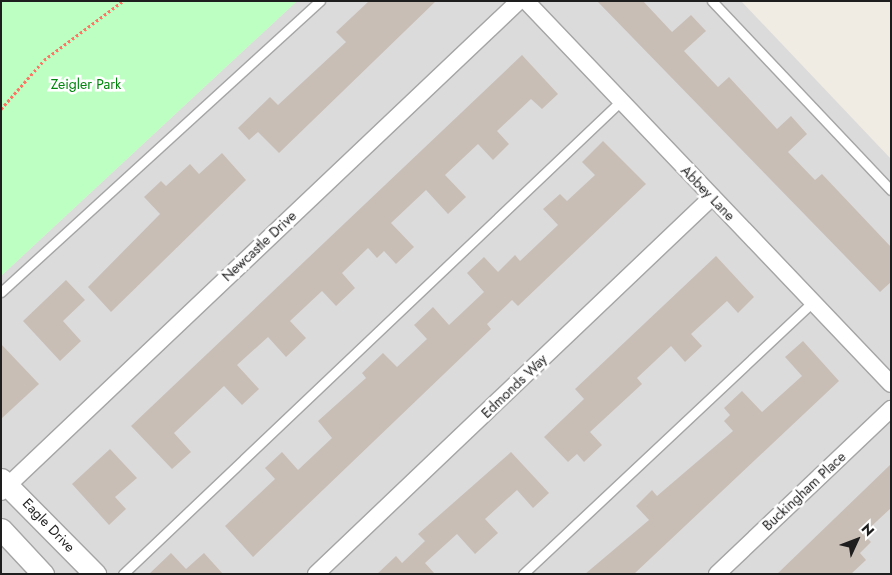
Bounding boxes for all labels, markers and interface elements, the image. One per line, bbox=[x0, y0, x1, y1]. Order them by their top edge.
park label: Zeigler Park bbox=[51, 76, 121, 92]
street label: Abbey Lane bbox=[678, 162, 738, 224]
street label: Newcastle Drive bbox=[218, 207, 300, 285]
street label: Edmonds Way bbox=[478, 351, 550, 421]
street label: Buckingham Place bbox=[759, 448, 849, 534]
street label: Eagle Drive bbox=[19, 495, 79, 555]
north arrow bbox=[832, 515, 882, 565]
text: N bbox=[857, 519, 879, 541]

